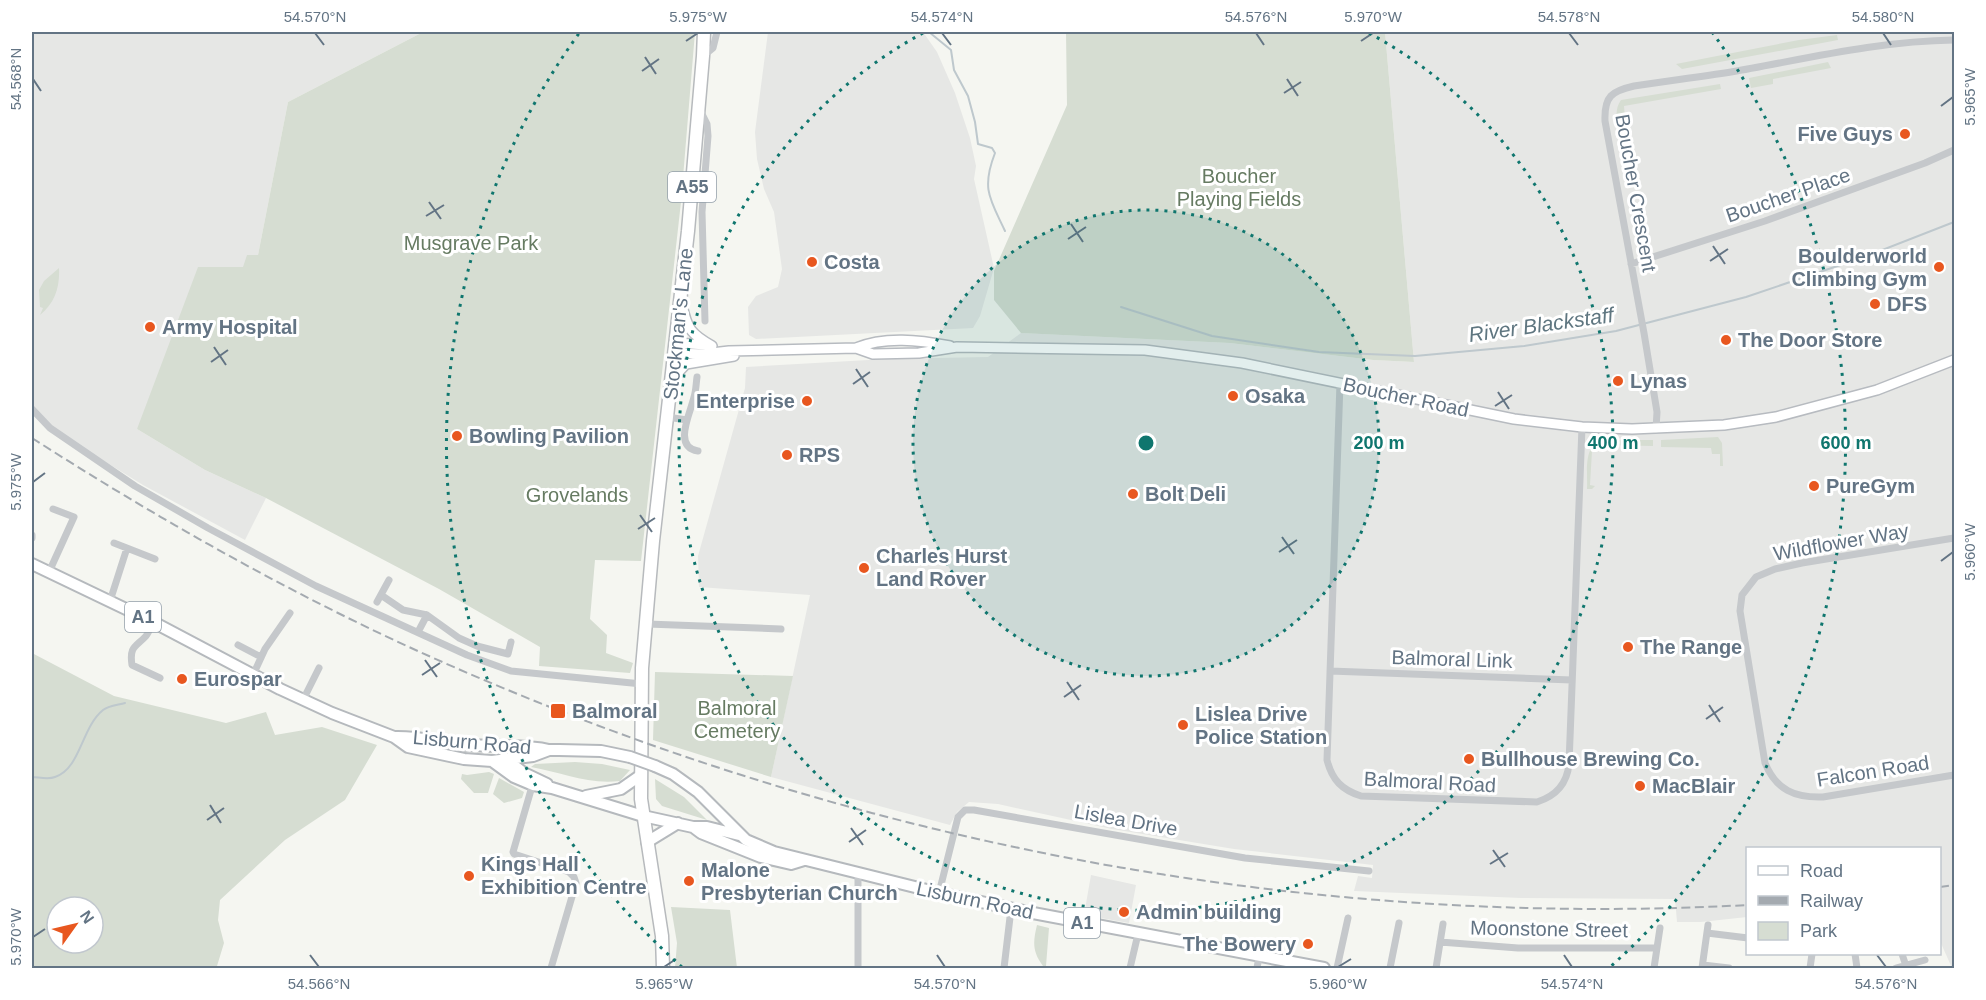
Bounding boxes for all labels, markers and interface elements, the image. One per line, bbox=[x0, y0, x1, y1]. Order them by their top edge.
text: 54.570°N bbox=[284, 8, 346, 25]
text: 5.975°W bbox=[669, 8, 728, 25]
text: 54.574°N bbox=[911, 8, 973, 25]
text: 54.576°N bbox=[1225, 8, 1287, 25]
text: 5.970°W bbox=[1344, 8, 1403, 25]
text: 54.578°N bbox=[1538, 8, 1600, 25]
text: 54.580°N bbox=[1852, 8, 1914, 25]
text: 54.568°N bbox=[7, 48, 24, 110]
text: 5.965°W bbox=[1961, 67, 1978, 126]
street label: Boucher Crescent bbox=[1611, 112, 1661, 274]
place label: Five Guys bbox=[1797, 123, 1893, 145]
marker: Five Guys bbox=[1898, 127, 1912, 141]
street label: Boucher Place bbox=[1723, 163, 1853, 227]
park label: Boucher Playing Fields bbox=[1177, 165, 1301, 210]
road number: A55 bbox=[668, 172, 716, 202]
park label: Musgrave Park bbox=[404, 232, 539, 254]
place label: Boulderworld Climbing Gym bbox=[1791, 245, 1927, 290]
street label: Stockman's Lane bbox=[659, 247, 697, 401]
place label: Costa bbox=[824, 251, 880, 273]
marker: Costa bbox=[805, 255, 819, 269]
marker: Boulderworld Climbing Gym bbox=[1932, 260, 1946, 274]
place label: DFS bbox=[1887, 293, 1927, 315]
marker: DFS bbox=[1868, 297, 1882, 311]
water label: River Blackstaff bbox=[1467, 303, 1617, 346]
place label: Army Hospital bbox=[162, 316, 298, 338]
marker: Army Hospital bbox=[143, 320, 157, 334]
place label: The Door Store bbox=[1738, 329, 1882, 351]
marker: The Door Store bbox=[1719, 333, 1733, 347]
place label: Lynas bbox=[1630, 370, 1687, 392]
street label: Boucher Road bbox=[1341, 373, 1471, 421]
marker: Lynas bbox=[1611, 374, 1625, 388]
place label: Osaka bbox=[1245, 385, 1306, 407]
marker: Osaka bbox=[1226, 389, 1240, 403]
place label: Enterprise bbox=[696, 390, 795, 412]
marker: Enterprise bbox=[800, 394, 814, 408]
place label: Bowling Pavilion bbox=[469, 425, 629, 447]
marker: Bowling Pavilion bbox=[450, 429, 464, 443]
centre of rings bbox=[1136, 433, 1156, 453]
text: 200 m bbox=[1353, 433, 1405, 453]
text: 400 m bbox=[1587, 433, 1639, 453]
text: 600 m bbox=[1820, 433, 1872, 453]
place label: RPS bbox=[799, 444, 840, 466]
marker: RPS bbox=[780, 448, 794, 462]
text: 5.975°W bbox=[7, 452, 24, 511]
place label: PureGym bbox=[1826, 475, 1915, 497]
marker: PureGym bbox=[1807, 479, 1821, 493]
place label: Bolt Deli bbox=[1145, 483, 1226, 505]
park label: Grovelands bbox=[526, 484, 628, 506]
marker: Bolt Deli bbox=[1126, 487, 1140, 501]
street label: Wildflower Way bbox=[1772, 519, 1910, 565]
text: 5.960°W bbox=[1961, 522, 1978, 581]
place label: Charles Hurst Land Rover bbox=[876, 545, 1007, 590]
marker: Charles Hurst Land Rover bbox=[857, 561, 871, 575]
road number: A1 bbox=[125, 602, 161, 632]
place label: The Range bbox=[1640, 636, 1742, 658]
marker: The Range bbox=[1621, 640, 1635, 654]
street label: Balmoral Link bbox=[1391, 646, 1514, 672]
place label: Eurospar bbox=[194, 668, 282, 690]
marker: Eurospar bbox=[175, 672, 189, 686]
park label: Balmoral Cemetery bbox=[694, 697, 780, 742]
place label: Balmoral bbox=[572, 700, 658, 722]
marker: Balmoral bbox=[549, 702, 567, 720]
place label: Lislea Drive Police Station bbox=[1195, 703, 1327, 748]
marker: Lislea Drive Police Station bbox=[1176, 718, 1190, 732]
street label: Lisburn Road bbox=[412, 726, 532, 758]
place label: Bullhouse Brewing Co. bbox=[1481, 748, 1700, 770]
street label: Falcon Road bbox=[1815, 751, 1931, 791]
marker: Bullhouse Brewing Co. bbox=[1462, 752, 1476, 766]
street label: Balmoral Road bbox=[1363, 768, 1497, 796]
place label: MacBlair bbox=[1652, 775, 1736, 797]
marker: MacBlair bbox=[1633, 779, 1647, 793]
street label: Lislea Drive bbox=[1073, 800, 1179, 840]
legend bbox=[1746, 847, 1941, 955]
place label: Kings Hall Exhibition Centre bbox=[481, 853, 647, 898]
place label: Malone Presbyterian Church bbox=[701, 859, 898, 904]
text: Road bbox=[1800, 861, 1843, 881]
marker: Kings Hall Exhibition Centre bbox=[462, 869, 476, 883]
marker: Malone Presbyterian Church bbox=[682, 874, 696, 888]
street label: Lisburn Road bbox=[915, 877, 1035, 923]
text: Railway bbox=[1800, 891, 1863, 911]
north arrow bbox=[45, 895, 105, 955]
place label: Admin building bbox=[1136, 901, 1282, 923]
marker: Admin building bbox=[1117, 905, 1131, 919]
text: 5.970°W bbox=[7, 907, 24, 966]
text: N bbox=[77, 907, 97, 926]
road number: A1 bbox=[1064, 908, 1100, 938]
street label: Moonstone Street bbox=[1470, 917, 1629, 941]
text: Park bbox=[1800, 921, 1838, 941]
place label: The Bowery bbox=[1183, 933, 1297, 955]
marker: The Bowery bbox=[1301, 937, 1315, 951]
text: 54.566°N bbox=[288, 975, 350, 992]
text: 5.965°W bbox=[635, 975, 694, 992]
text: 54.570°N bbox=[914, 975, 976, 992]
text: 5.960°W bbox=[1309, 975, 1368, 992]
text: 54.574°N bbox=[1541, 975, 1603, 992]
text: 54.576°N bbox=[1855, 975, 1917, 992]

